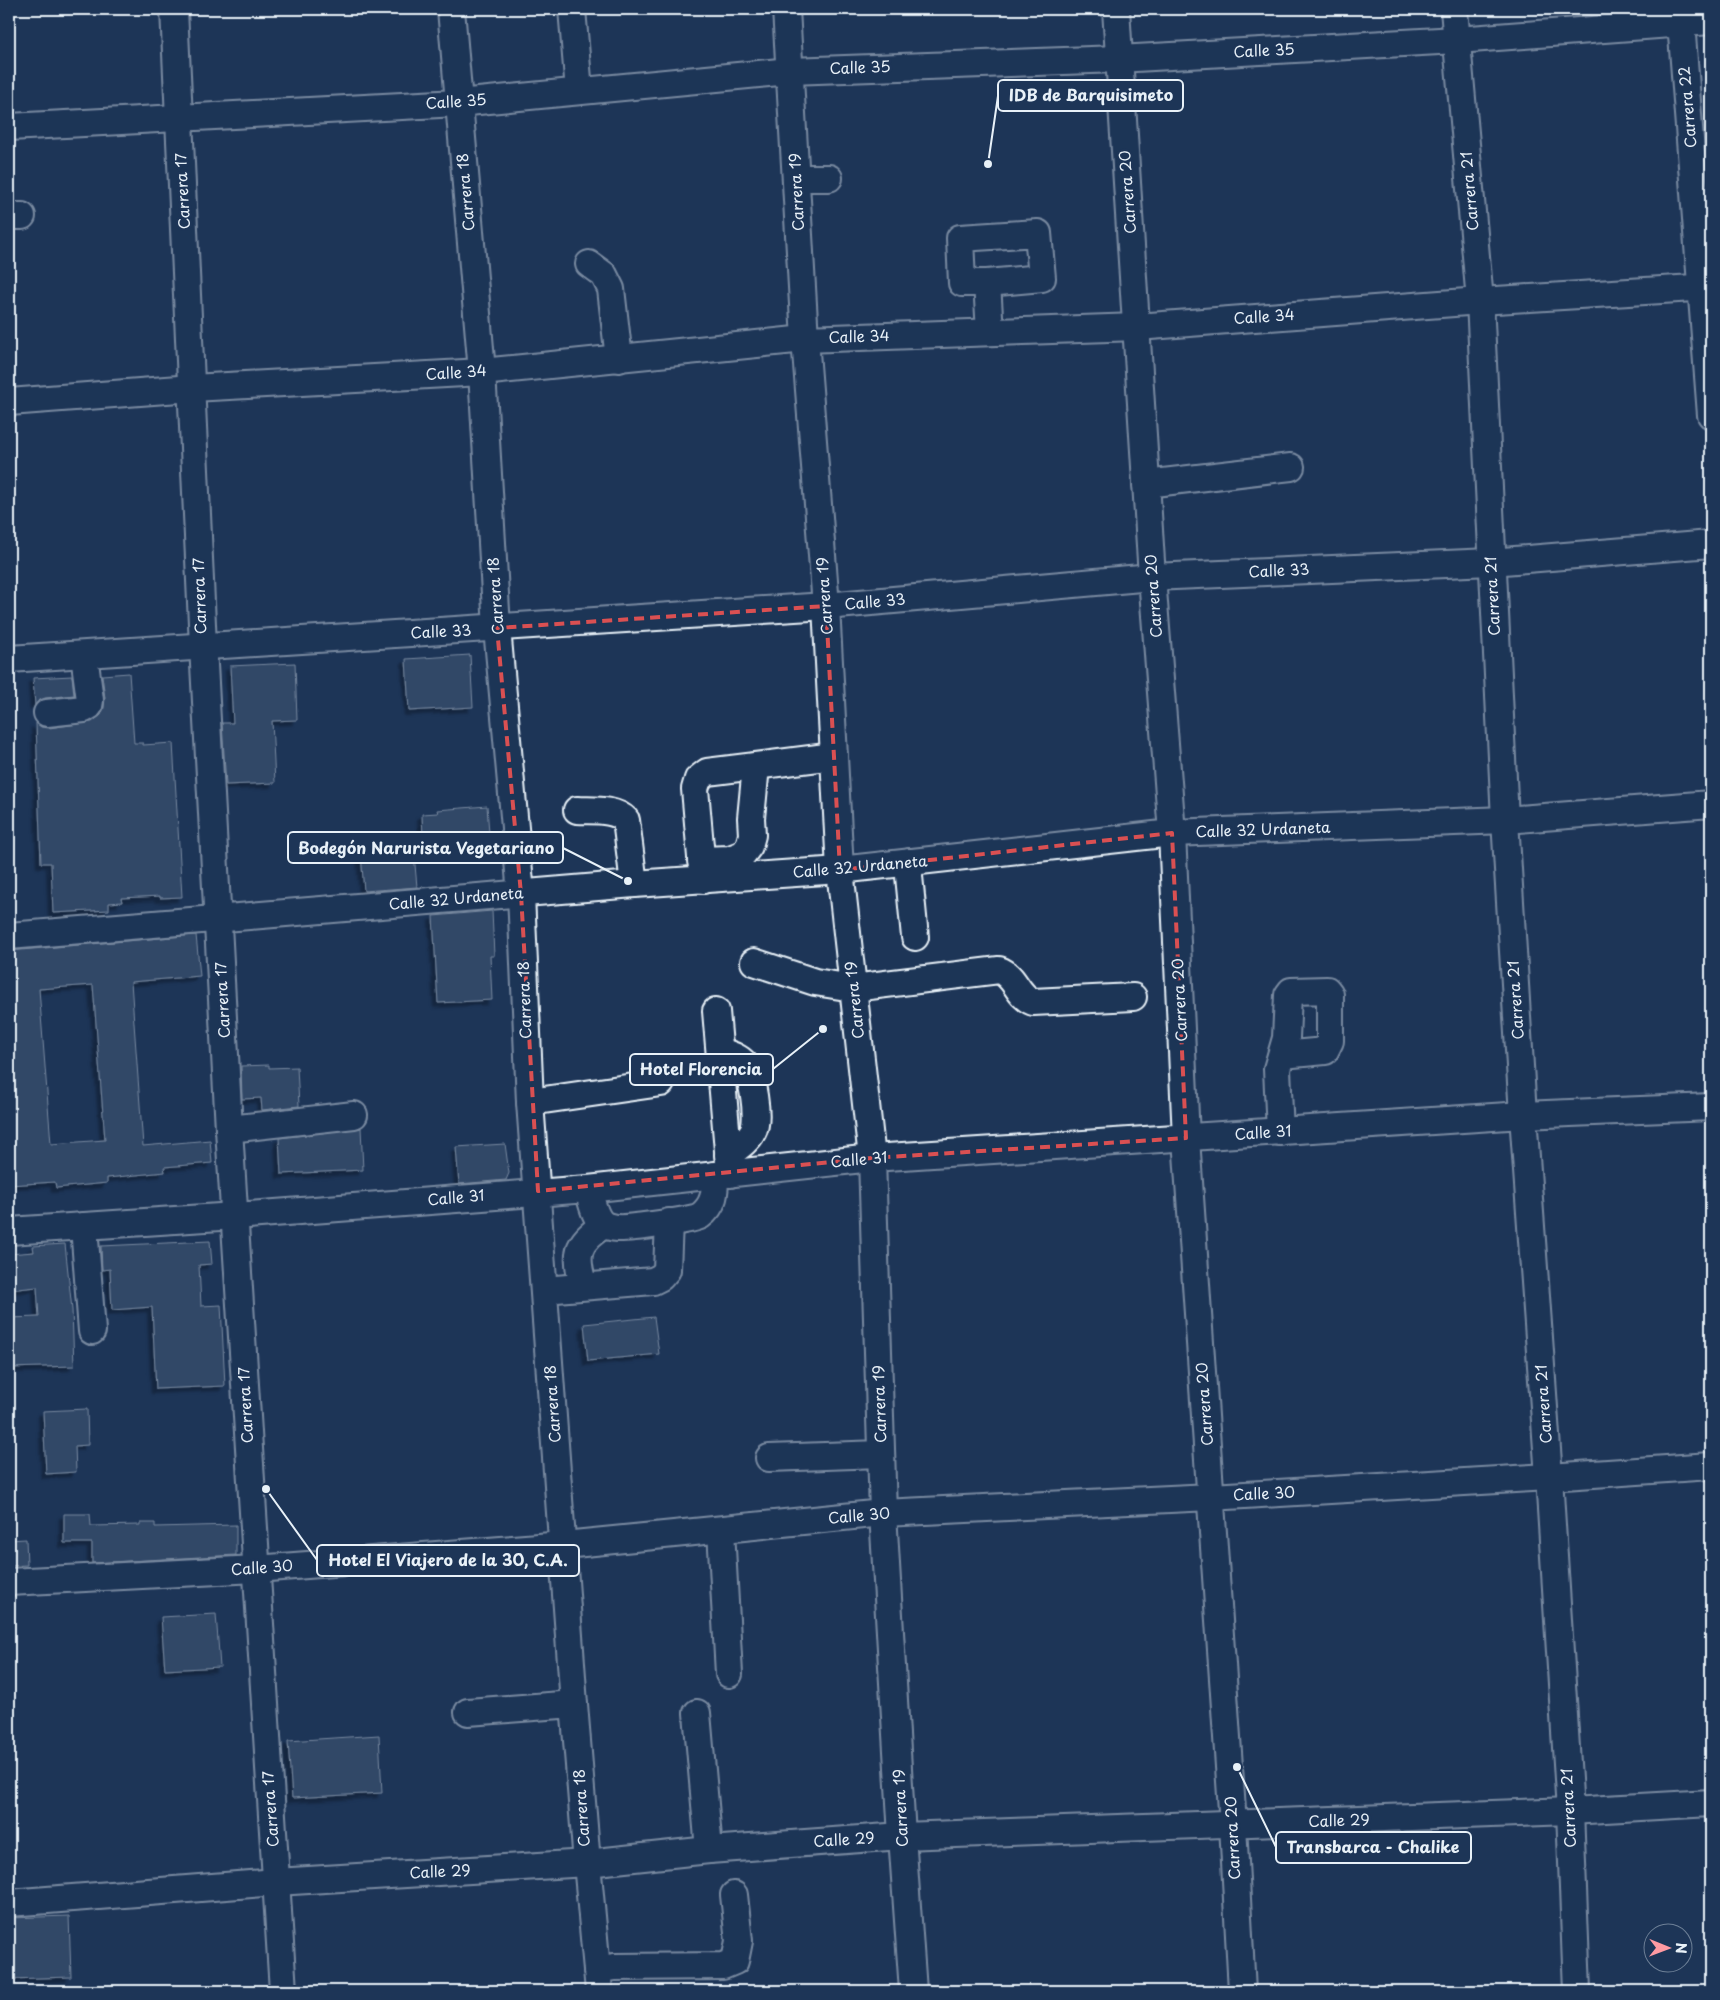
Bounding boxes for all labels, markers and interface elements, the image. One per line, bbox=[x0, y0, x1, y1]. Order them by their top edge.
street label: Calle 35 bbox=[1233, 36, 1295, 63]
street label: Calle 35 bbox=[829, 54, 891, 79]
street label: Carrera 22 bbox=[1671, 65, 1702, 149]
callout: IDB de Barquisimeto bbox=[998, 80, 1183, 111]
text: IDB de Barquisimeto bbox=[1009, 82, 1173, 106]
street label: Calle 35 bbox=[425, 87, 487, 114]
street label: Carrera 20 bbox=[1112, 150, 1141, 235]
street label: Carrera 21 bbox=[1454, 150, 1483, 232]
street label: Carrera 17 bbox=[168, 152, 195, 230]
street label: Carrera 18 bbox=[450, 152, 479, 232]
street label: Carrera 19 bbox=[782, 153, 809, 232]
street label: Calle 34 bbox=[1233, 302, 1295, 329]
street label: Calle 34 bbox=[828, 323, 890, 348]
street label: Calle 34 bbox=[425, 358, 487, 385]
street label: Carrera 20 bbox=[1138, 554, 1167, 639]
street label: Carrera 18 bbox=[480, 556, 509, 636]
street label: Carrera 19 bbox=[809, 556, 838, 636]
street label: Calle 33 bbox=[1248, 556, 1310, 583]
street label: Carrera 21 bbox=[1478, 556, 1505, 636]
street label: Carrera 17 bbox=[186, 557, 211, 635]
street label: Calle 33 bbox=[844, 586, 906, 615]
street label: Calle 33 bbox=[410, 617, 472, 644]
street label: Calle 32 Urdaneta bbox=[1195, 815, 1332, 842]
callout: Bodegón Narurista Vegetariano bbox=[288, 832, 563, 863]
text: Bodegón Narurista Vegetariano bbox=[298, 835, 554, 859]
street label: Calle 32 Urdaneta bbox=[792, 848, 929, 883]
street label: Calle 32 Urdaneta bbox=[388, 880, 525, 915]
street label: Carrera 20 bbox=[1165, 958, 1192, 1042]
street label: Carrera 19 bbox=[838, 960, 869, 1040]
street label: Carrera 21 bbox=[1500, 960, 1529, 1041]
street label: Carrera 17 bbox=[208, 961, 235, 1039]
street label: Carrera 18 bbox=[511, 961, 536, 1039]
callout: Hotel Florencia bbox=[630, 1054, 773, 1085]
text: Hotel Florencia bbox=[640, 1056, 762, 1080]
street label: Calle 31 bbox=[1234, 1118, 1292, 1145]
street label: Calle 31 bbox=[829, 1145, 888, 1172]
street label: Calle 31 bbox=[426, 1183, 485, 1210]
street label: Carrera 20 bbox=[1189, 1362, 1218, 1447]
street label: Carrera 18 bbox=[537, 1364, 566, 1444]
street label: Carrera 21 bbox=[1528, 1364, 1557, 1445]
street label: Carrera 19 bbox=[866, 1365, 891, 1443]
street label: Carrera 17 bbox=[231, 1366, 258, 1444]
street label: Calle 30 bbox=[1232, 1479, 1296, 1506]
street label: Calle 30 bbox=[827, 1500, 891, 1529]
callout: Hotel El Viajero de la 30, C.A. bbox=[317, 1545, 579, 1576]
text: Hotel El Viajero de la 30, C.A. bbox=[328, 1547, 568, 1571]
street label: Calle 30 bbox=[230, 1553, 294, 1580]
street label: Carrera 18 bbox=[566, 1768, 595, 1848]
street label: Carrera 21 bbox=[1554, 1768, 1581, 1848]
street label: Carrera 19 bbox=[886, 1769, 913, 1848]
street label: Carrera 17 bbox=[255, 1770, 284, 1848]
street label: Carrera 20 bbox=[1218, 1796, 1245, 1880]
street label: Calle 29 bbox=[1308, 1807, 1370, 1832]
street label: Calle 29 bbox=[813, 1825, 875, 1852]
callout: Transbarca - Chalike bbox=[1276, 1832, 1471, 1863]
text: Transbarca - Chalike bbox=[1286, 1834, 1460, 1858]
street label: Calle 29 bbox=[409, 1857, 471, 1884]
north arrow bbox=[1642, 1922, 1692, 1972]
text: N bbox=[1671, 1943, 1692, 1954]

